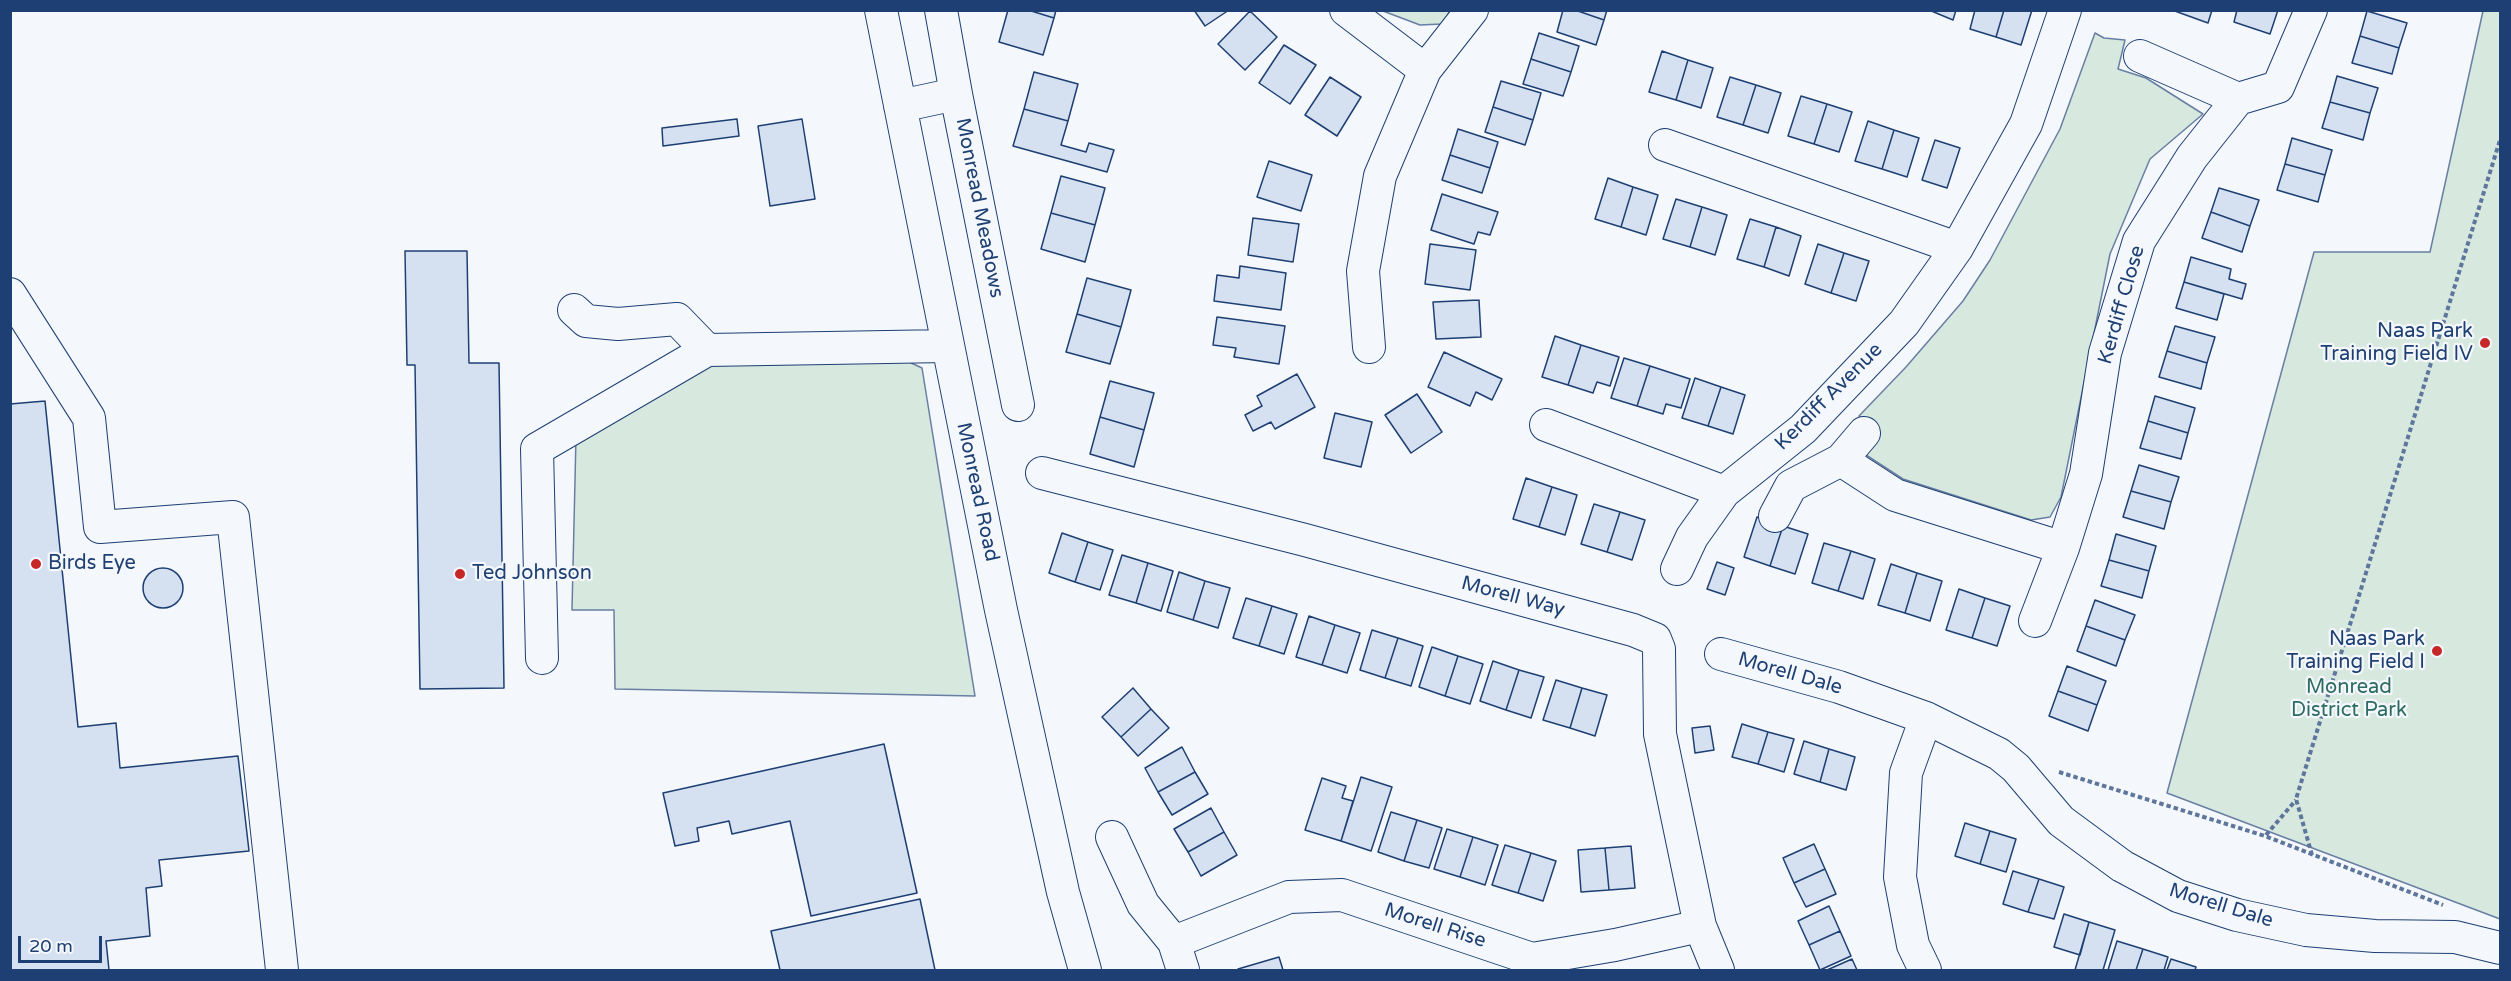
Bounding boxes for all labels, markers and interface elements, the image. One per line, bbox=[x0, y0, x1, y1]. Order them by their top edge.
street label: Monread Meadows bbox=[950, 116, 1008, 300]
street label: Kerdiff Close bbox=[2094, 243, 2150, 367]
place label: Naas Park Training Field IV bbox=[2320, 320, 2473, 367]
marker: Naas Park Training Field IV bbox=[2478, 336, 2492, 350]
street label: Kerdiff Avenue bbox=[1770, 338, 1888, 456]
street label: Monread Road bbox=[951, 420, 1003, 564]
place label: Birds Eye bbox=[48, 552, 136, 576]
marker: Birds Eye bbox=[29, 557, 43, 571]
place label: Ted Johnson bbox=[472, 562, 592, 586]
marker: Ted Johnson bbox=[453, 567, 467, 581]
street label: Morell Way bbox=[1459, 572, 1567, 622]
place label: Naas Park Training Field I bbox=[2286, 628, 2425, 675]
marker: Naas Park Training Field I bbox=[2430, 644, 2444, 658]
street label: Morell Dale bbox=[1735, 648, 1845, 700]
park label: Monread District Park bbox=[2291, 676, 2407, 723]
street label: Morell Dale bbox=[2166, 879, 2276, 933]
street label: Morell Rise bbox=[1381, 898, 1489, 954]
scale bar bbox=[21, 924, 105, 962]
text: 20 m bbox=[29, 935, 73, 957]

